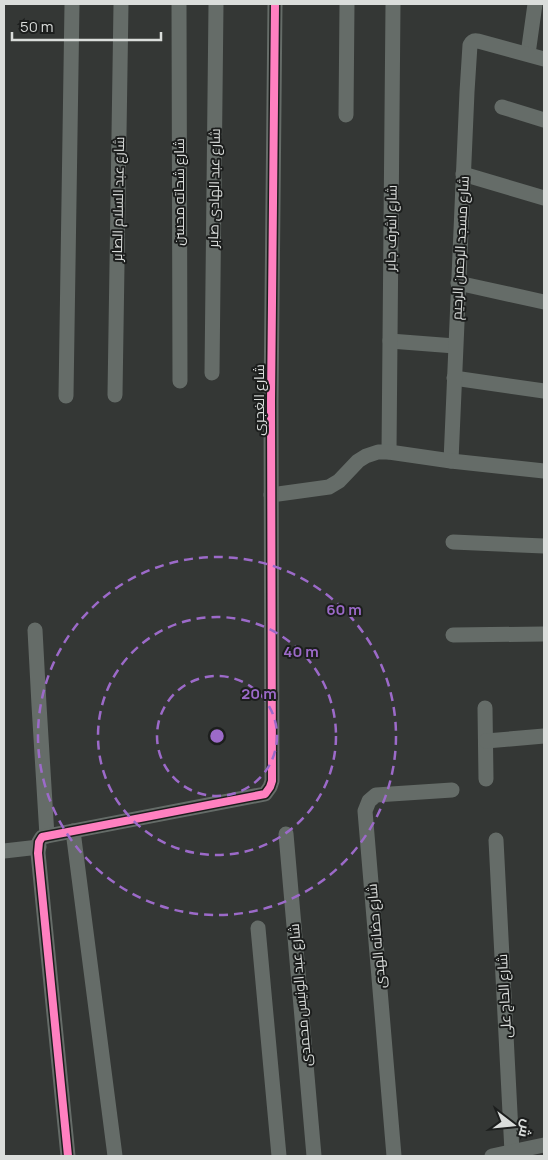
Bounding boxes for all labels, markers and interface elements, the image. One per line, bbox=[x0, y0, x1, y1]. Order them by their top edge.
scale bar bbox=[12, 10, 161, 42]
text: 50 m bbox=[20, 16, 54, 37]
street label: شارع عبد الهادى صابر bbox=[203, 128, 224, 249]
street label: شارع عبد السلام الصابر bbox=[107, 136, 129, 263]
street label: شارع شحاته محسن bbox=[169, 138, 188, 246]
street label: شارع مسجد الرحمن الرحيم bbox=[446, 175, 474, 321]
street label: شارع اشرف جابر bbox=[380, 185, 401, 272]
street label: شارع الغجرى bbox=[249, 364, 268, 436]
text: 60 m bbox=[326, 599, 362, 620]
text: 40 m bbox=[283, 641, 319, 662]
text: 20 m bbox=[241, 683, 277, 704]
centre of rings bbox=[208, 727, 226, 745]
street label: شارع حضانه الهدى bbox=[361, 883, 390, 989]
street label: شارع عبد الونيس محمدى bbox=[284, 923, 315, 1067]
street label: شارع الحاج على bbox=[492, 954, 515, 1038]
north arrow bbox=[488, 1100, 538, 1150]
text: ش bbox=[514, 1117, 538, 1140]

